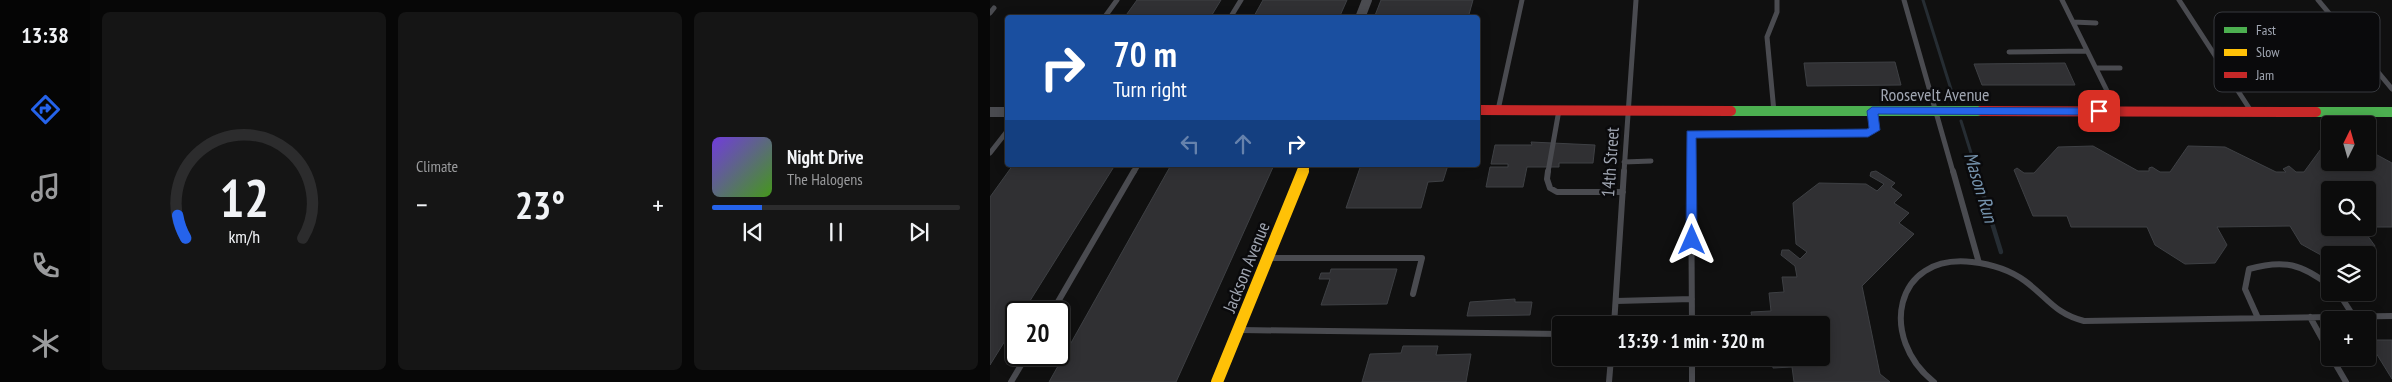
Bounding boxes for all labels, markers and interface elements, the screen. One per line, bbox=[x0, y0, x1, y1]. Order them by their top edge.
legend bbox=[2214, 12, 2380, 92]
text: 13:38 bbox=[21, 21, 69, 49]
text: Fast bbox=[2256, 21, 2276, 39]
text: 70 m bbox=[1113, 31, 1177, 77]
icon: right bbox=[1030, 35, 1095, 100]
text: Slow bbox=[2256, 43, 2280, 61]
text: Jam bbox=[2255, 66, 2274, 84]
text: Turn right bbox=[1113, 75, 1187, 103]
street label: Roosevelt Avenue bbox=[1880, 83, 1990, 106]
pin bbox=[2078, 90, 2120, 132]
icon: directions bbox=[28, 92, 63, 127]
icon: arrive bbox=[2085, 97, 2113, 125]
north arrow bbox=[2321, 116, 2376, 171]
map controls bbox=[2321, 116, 2376, 366]
street label: 14th Street bbox=[1596, 126, 1624, 198]
icon: left bbox=[1176, 130, 1204, 158]
icon: ahead bbox=[1229, 130, 1257, 158]
icon: right bbox=[1282, 130, 1310, 158]
text: Night Drive bbox=[787, 145, 864, 169]
water label: Mason Run bbox=[1959, 149, 2004, 227]
text: Climate bbox=[416, 156, 458, 176]
text: 12 bbox=[219, 164, 269, 231]
text: The Halogens bbox=[787, 169, 863, 189]
icon: music bbox=[28, 170, 63, 205]
text: 23° bbox=[515, 180, 565, 229]
button: search bbox=[2321, 181, 2376, 236]
text: − bbox=[416, 186, 428, 223]
text: + bbox=[652, 186, 664, 223]
position arrow bbox=[1665, 213, 1717, 265]
icon: previous bbox=[739, 218, 767, 246]
icon: pause bbox=[822, 218, 850, 246]
icon: next bbox=[905, 218, 933, 246]
street label: Jackson Avenue bbox=[1217, 218, 1275, 317]
text: km/h bbox=[228, 225, 260, 248]
button: layers bbox=[2321, 246, 2376, 301]
icon: phone bbox=[28, 248, 63, 283]
speed limit sign: 20 bbox=[1005, 301, 1070, 366]
button: + bbox=[2321, 311, 2376, 366]
icon: climate bbox=[28, 326, 63, 361]
text: 13:39 · 1 min · 320 m bbox=[1618, 329, 1764, 353]

